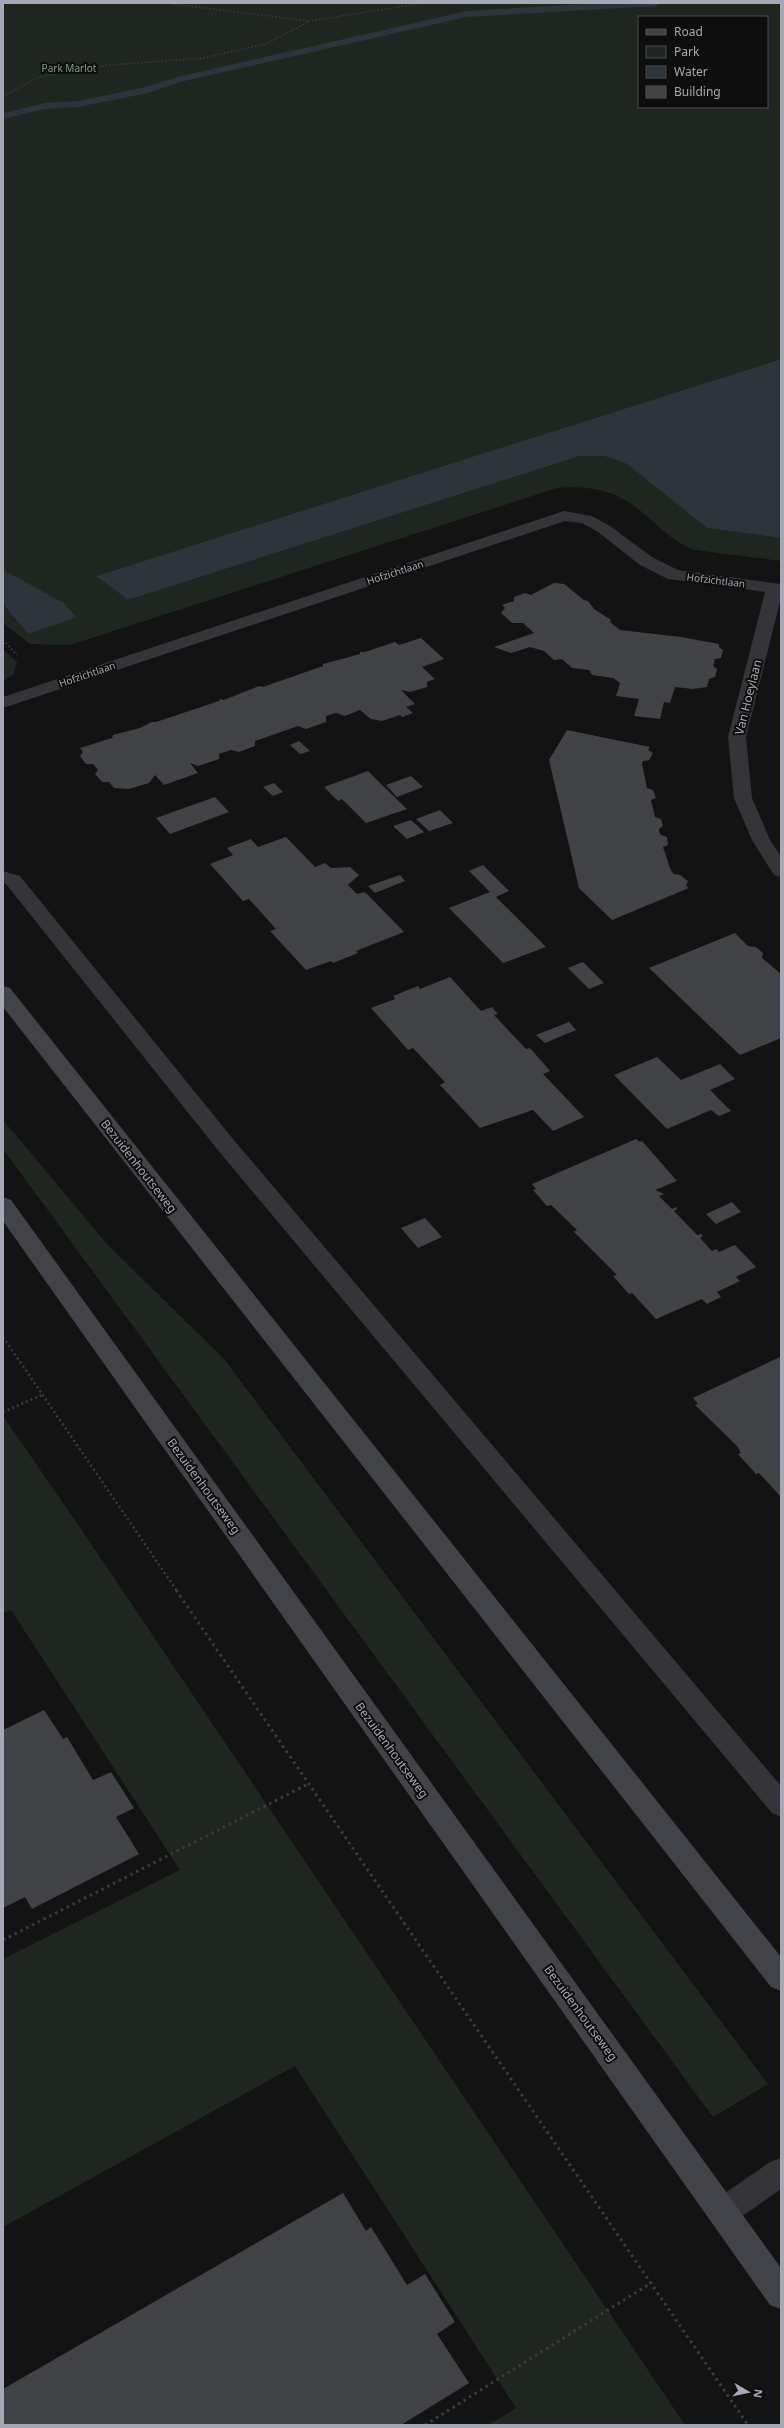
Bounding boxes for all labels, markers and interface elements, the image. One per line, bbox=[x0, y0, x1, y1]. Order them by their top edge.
legend bbox=[638, 16, 768, 108]
text: Road bbox=[674, 23, 703, 40]
text: Park bbox=[674, 43, 700, 60]
park label: Park Marlot bbox=[42, 61, 97, 75]
text: Water bbox=[674, 63, 708, 80]
text: Building bbox=[674, 83, 721, 100]
street label: Hofzichtlaan bbox=[365, 556, 425, 588]
street label: Hofzichtlaan bbox=[686, 569, 746, 591]
street label: Hofzichtlaan bbox=[57, 658, 117, 690]
street label: Van Hoeylaan bbox=[730, 658, 766, 736]
street label: Bezuidenhoutseweg bbox=[97, 1116, 181, 1216]
street label: Bezuidenhoutseweg bbox=[163, 1435, 245, 1537]
street label: Bezuidenhoutseweg bbox=[351, 1699, 433, 1801]
street label: Bezuidenhoutseweg bbox=[540, 1962, 622, 2064]
north arrow bbox=[728, 2372, 768, 2412]
text: N bbox=[750, 2388, 766, 2399]

